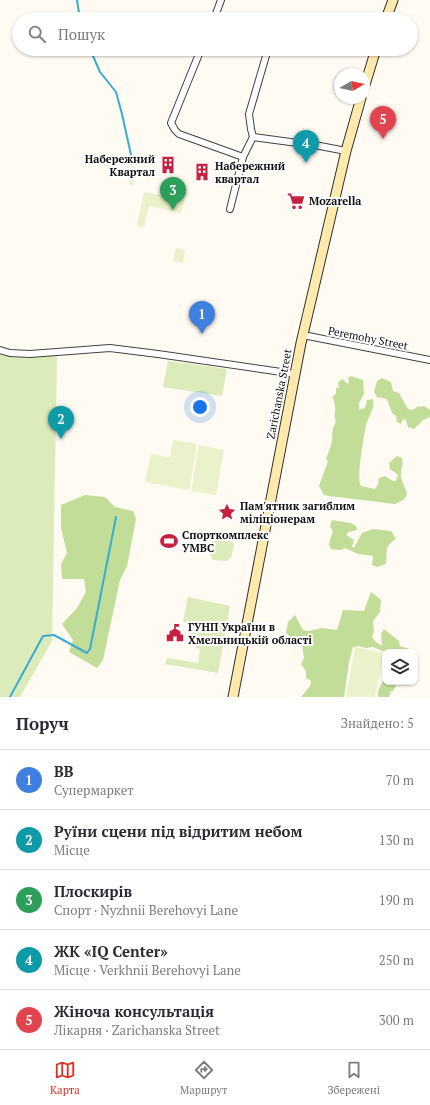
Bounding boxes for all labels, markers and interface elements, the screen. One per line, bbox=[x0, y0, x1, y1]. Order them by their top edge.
search box bbox=[12, 12, 418, 56]
icon: search bbox=[26, 23, 48, 45]
text: Пошук bbox=[58, 24, 105, 44]
north arrow bbox=[334, 68, 370, 104]
pin: 5 bbox=[370, 106, 396, 139]
pin: 4 bbox=[293, 130, 319, 163]
place label: Набережний Квартал bbox=[85, 152, 156, 179]
building icon: Набережний Квартал bbox=[158, 155, 178, 175]
place label: Набережний квартал bbox=[215, 159, 286, 186]
building icon: Набережний квартал bbox=[192, 162, 212, 182]
pin: 3 bbox=[160, 177, 186, 210]
supermarket icon: Mozarella bbox=[286, 191, 306, 211]
place label: Mozarella bbox=[309, 194, 361, 208]
pin: 1 bbox=[189, 301, 215, 334]
street label: Peremohy Street bbox=[327, 323, 409, 353]
street label: Zarichanska Street bbox=[263, 348, 295, 440]
your location bbox=[190, 397, 210, 417]
pin: 2 bbox=[48, 406, 74, 439]
place label: Пам'ятник загиблим міліціонерам bbox=[240, 499, 355, 526]
place icon: Пам'ятник загиблим міліціонерам bbox=[217, 502, 237, 522]
place label: Спорткомплекс УМВС bbox=[182, 528, 269, 555]
sports icon: Спорткомплекс УМВС bbox=[159, 531, 179, 551]
place label: ГУНП України в Хмельницькій області bbox=[188, 620, 312, 647]
public building icon: ГУНП України в Хмельницькій області bbox=[165, 623, 185, 643]
map controls bbox=[382, 649, 418, 685]
button: layers bbox=[382, 649, 418, 685]
text: Поруч bbox=[16, 712, 69, 735]
text: Знайдено: 5 bbox=[341, 714, 414, 732]
text: ВВ bbox=[54, 761, 73, 781]
text: 1 bbox=[25, 771, 33, 789]
text: 70 m bbox=[386, 771, 414, 789]
text: Супермаркет bbox=[54, 781, 134, 799]
text: Руїни сцени під відритим небом bbox=[54, 821, 302, 841]
text: 2 bbox=[25, 831, 33, 849]
text: 130 m bbox=[379, 831, 414, 849]
text: Місце bbox=[54, 841, 90, 859]
text: Плоскирів bbox=[54, 881, 132, 901]
text: 3 bbox=[25, 891, 33, 909]
text: 190 m bbox=[379, 891, 414, 909]
text: Спорт · Nyzhnii Berehovyi Lane bbox=[54, 901, 238, 919]
text: ЖК «IQ Center» bbox=[54, 941, 168, 961]
text: 4 bbox=[25, 951, 33, 969]
text: 250 m bbox=[379, 951, 414, 969]
text: Місце · Verkhnii Berehovyi Lane bbox=[54, 961, 241, 979]
text: Жіноча консультація bbox=[54, 1001, 214, 1021]
text: 5 bbox=[25, 1011, 33, 1029]
text: 300 m bbox=[379, 1011, 414, 1029]
text: Лікарня · Zarichanska Street bbox=[54, 1021, 220, 1039]
tab: Карта bbox=[50, 1059, 80, 1097]
tab: Маршрут bbox=[180, 1059, 227, 1097]
tab: Збережені bbox=[327, 1059, 380, 1097]

